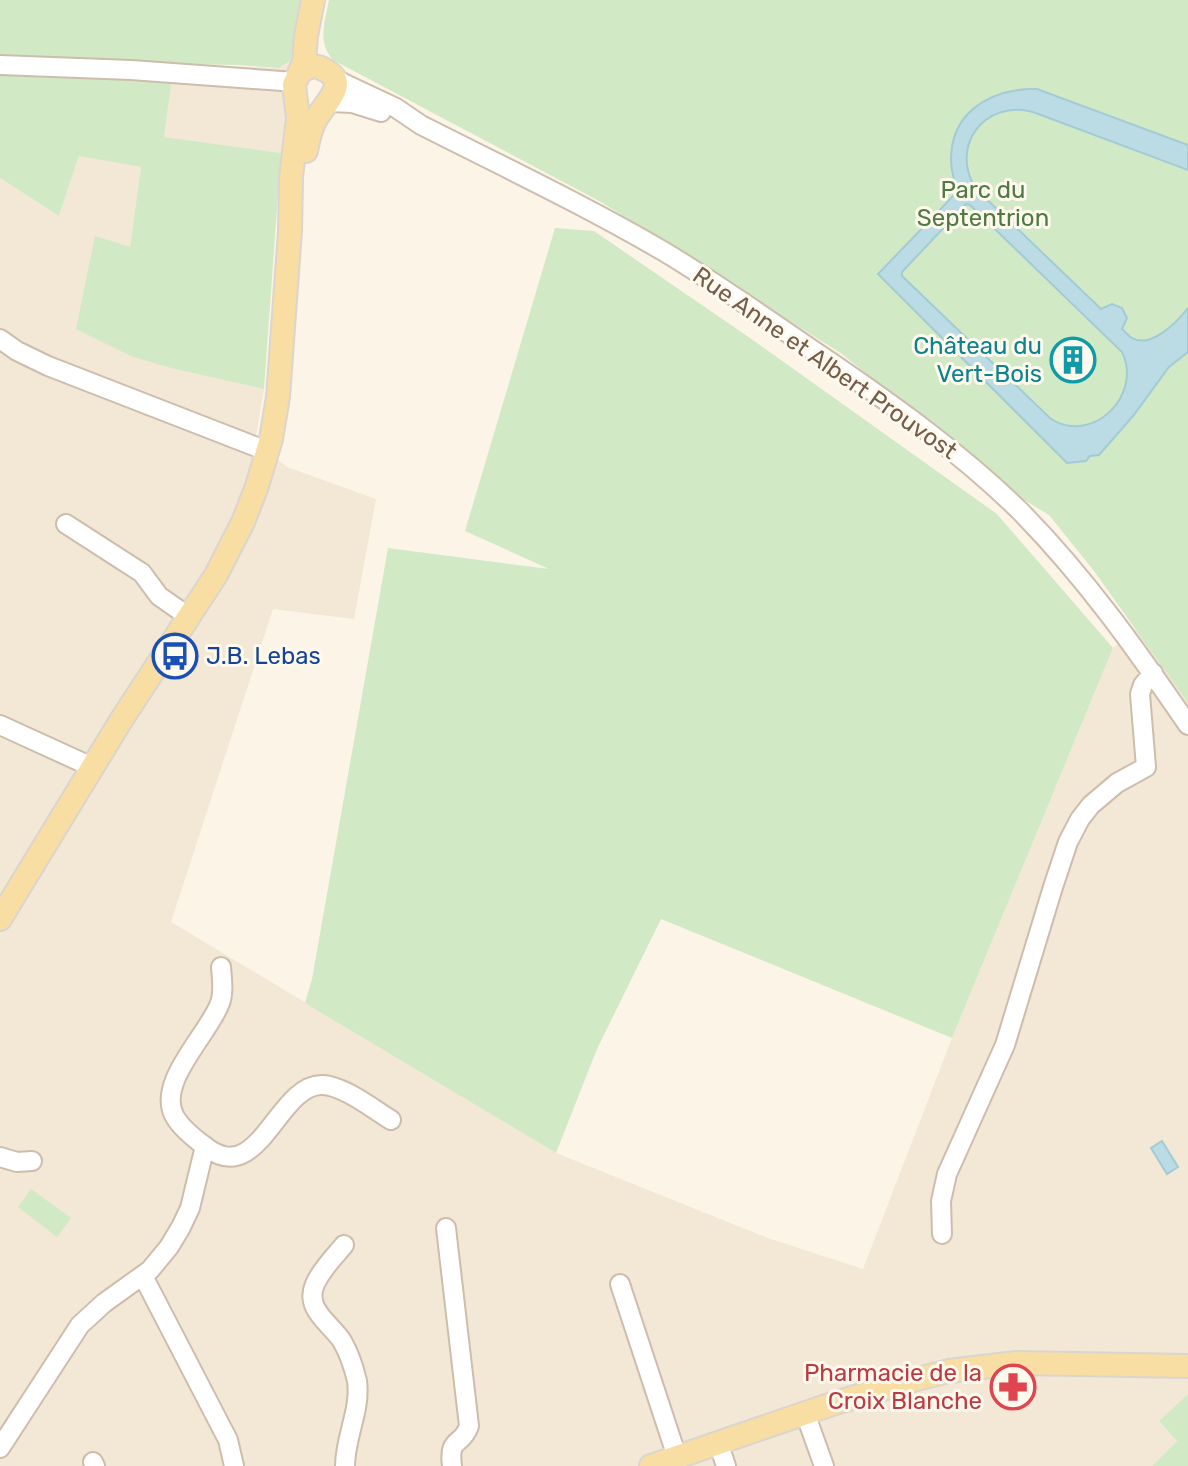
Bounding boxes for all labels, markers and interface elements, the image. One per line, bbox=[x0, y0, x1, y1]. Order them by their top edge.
park label: Parc du Septentrion bbox=[917, 176, 1049, 232]
street label: Rue Anne et Albert Prouvost bbox=[687, 261, 963, 465]
place label: Château du Vert-Bois bbox=[913, 332, 1042, 388]
building icon: Château du Vert-Bois bbox=[1049, 336, 1097, 384]
bus stop icon: J.B. Lebas bbox=[151, 632, 199, 680]
place label: J.B. Lebas bbox=[206, 642, 321, 670]
place label: Pharmacie de la Croix Blanche bbox=[804, 1359, 982, 1415]
pharmacy icon: Pharmacie de la Croix Blanche bbox=[989, 1363, 1037, 1411]

